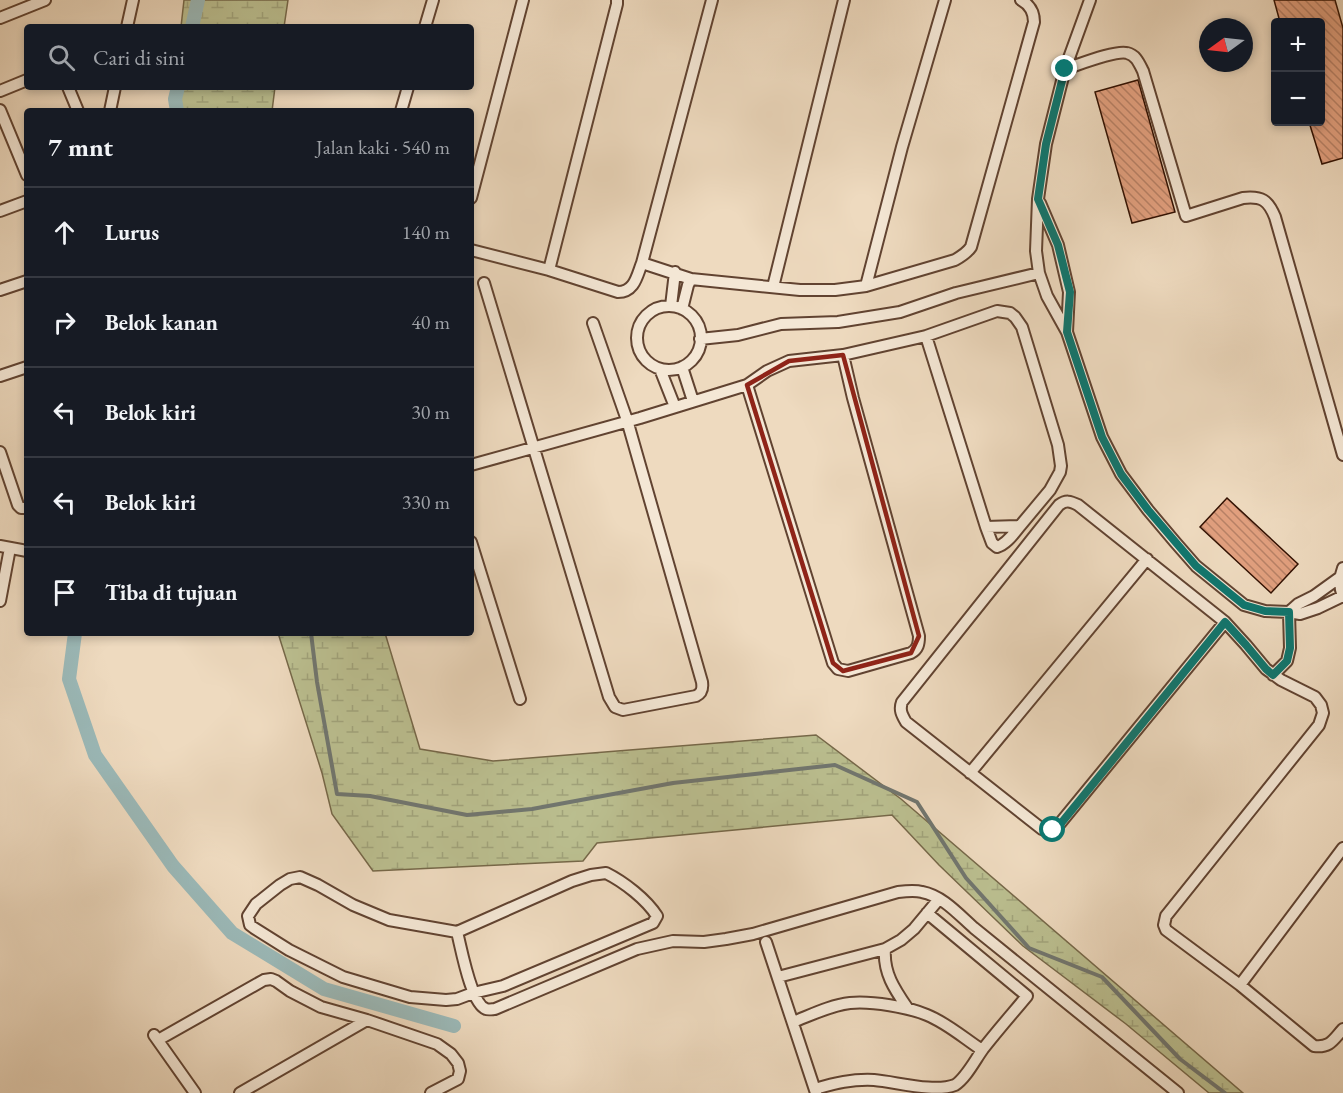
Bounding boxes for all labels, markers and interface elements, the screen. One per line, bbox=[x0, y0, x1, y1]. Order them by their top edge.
north arrow bbox=[1199, 18, 1253, 72]
map controls bbox=[1271, 18, 1325, 126]
button: + bbox=[1271, 18, 1325, 72]
search box bbox=[24, 24, 474, 90]
icon: search bbox=[45, 41, 78, 74]
text: Cari di sini bbox=[93, 43, 185, 72]
route end bbox=[1051, 55, 1077, 81]
button: − bbox=[1271, 72, 1325, 126]
text: 7 mnt bbox=[48, 130, 113, 164]
text: Jalan kaki · 540 m bbox=[316, 134, 450, 160]
icon: ahead bbox=[48, 216, 81, 249]
text: Lurus bbox=[105, 218, 159, 247]
text: 140 m bbox=[402, 219, 450, 245]
icon: right bbox=[48, 306, 81, 339]
text: Belok kanan bbox=[105, 308, 218, 337]
text: 40 m bbox=[411, 309, 450, 335]
icon: left bbox=[48, 396, 81, 429]
text: Belok kiri bbox=[105, 398, 196, 427]
text: 30 m bbox=[411, 399, 450, 425]
icon: left bbox=[48, 486, 81, 519]
text: Belok kiri bbox=[105, 488, 196, 517]
text: 330 m bbox=[402, 489, 450, 515]
icon: arrive bbox=[48, 576, 81, 609]
text: Tiba di tujuan bbox=[105, 578, 237, 607]
route start bbox=[1039, 816, 1065, 842]

